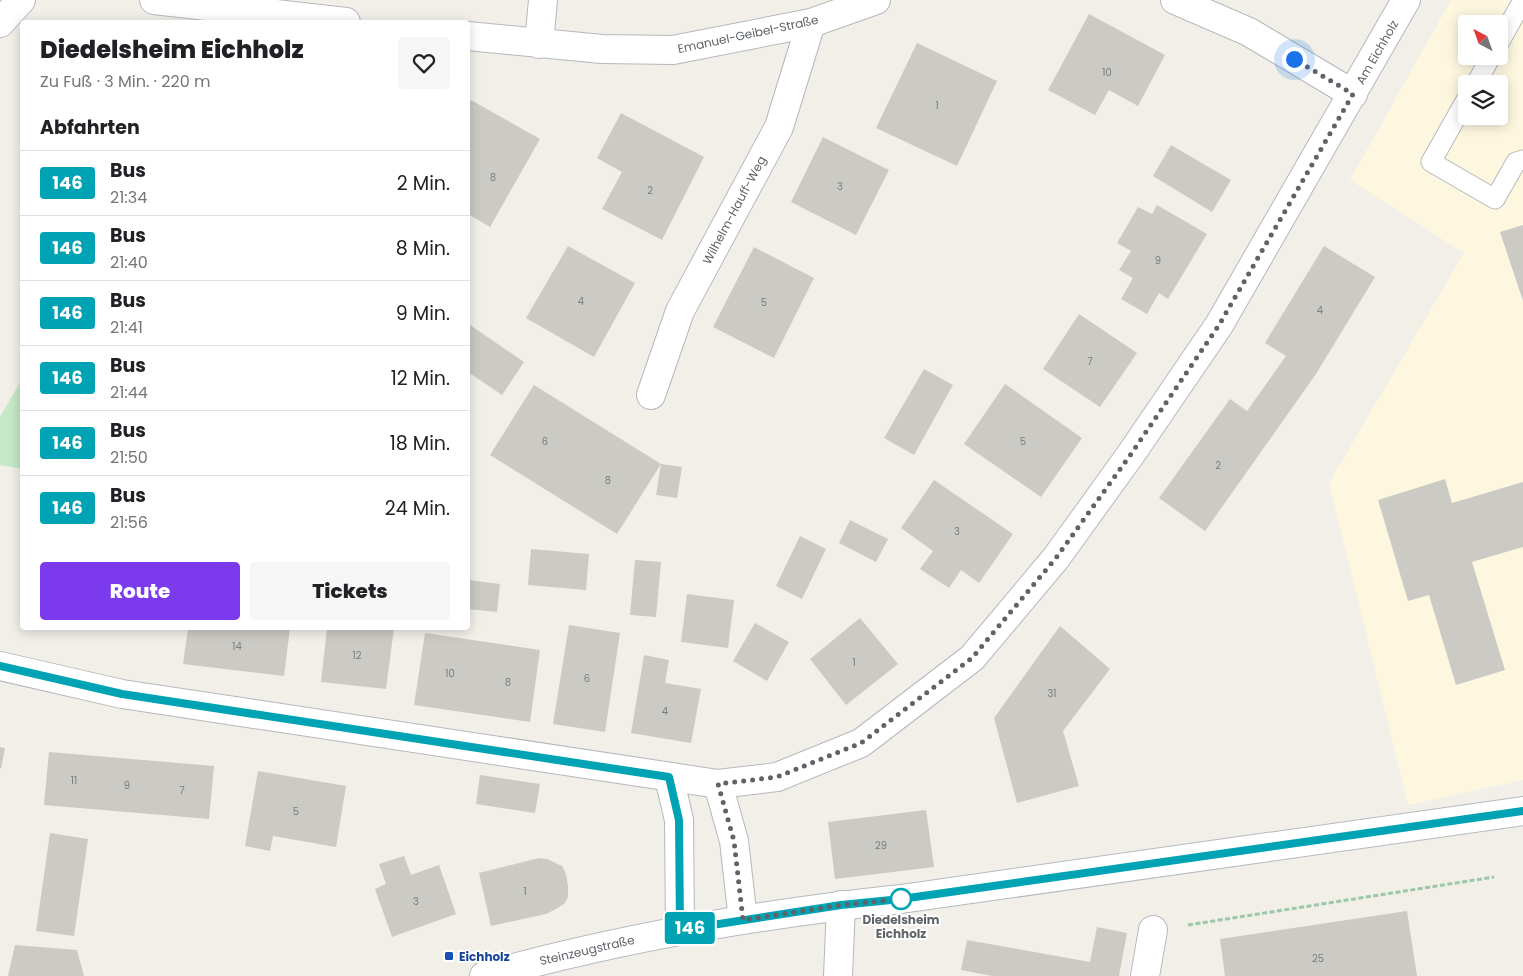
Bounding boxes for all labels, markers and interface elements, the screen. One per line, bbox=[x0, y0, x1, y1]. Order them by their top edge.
street label: Emanuel-Geibel-Straße bbox=[676, 11, 820, 57]
north arrow bbox=[1458, 15, 1508, 65]
map controls bbox=[1458, 15, 1508, 125]
street label: Am Eichholz bbox=[1352, 17, 1402, 87]
text: Diedelsheim Eichholz bbox=[40, 33, 304, 66]
button: heart bbox=[398, 37, 450, 89]
your location bbox=[1282, 47, 1307, 72]
house number: 10 bbox=[1102, 65, 1112, 80]
text: Zu Fuß · 3 Min. · 220 m bbox=[40, 70, 210, 93]
button: layers bbox=[1458, 75, 1508, 125]
house number: 1 bbox=[935, 98, 939, 113]
text: Abfahrten bbox=[40, 114, 140, 141]
street label: Wilhelm-Hauff-Weg bbox=[698, 153, 770, 267]
text: Bus bbox=[110, 157, 146, 184]
text: 146 bbox=[52, 170, 83, 195]
text: 2 Min. bbox=[397, 170, 450, 197]
house number: 8 bbox=[490, 170, 496, 185]
house number: 3 bbox=[837, 179, 843, 194]
house number: 2 bbox=[647, 183, 653, 198]
text: 21:34 bbox=[110, 186, 147, 209]
text: Bus bbox=[110, 222, 146, 249]
text: 146 bbox=[52, 235, 83, 260]
text: 8 Min. bbox=[396, 235, 450, 262]
text: 21:40 bbox=[110, 251, 148, 274]
house number: 9 bbox=[1155, 253, 1161, 268]
text: Bus bbox=[110, 287, 146, 314]
house number: 4 bbox=[578, 294, 584, 309]
house number: 5 bbox=[761, 295, 767, 310]
text: 146 bbox=[52, 300, 83, 325]
text: 9 Min. bbox=[396, 300, 450, 327]
house number: 4 bbox=[1317, 303, 1323, 318]
text: 21:41 bbox=[110, 316, 143, 339]
text: Bus bbox=[110, 352, 146, 379]
house number: 7 bbox=[1087, 354, 1093, 369]
text: 146 bbox=[52, 365, 83, 390]
text: 12 Min. bbox=[391, 365, 450, 392]
text: 21:44 bbox=[110, 381, 148, 404]
text: Bus bbox=[110, 417, 146, 444]
text: 146 bbox=[52, 430, 83, 455]
text: 18 Min. bbox=[390, 430, 450, 457]
house number: 6 bbox=[542, 434, 548, 449]
house number: 5 bbox=[1020, 434, 1026, 449]
text: 21:50 bbox=[110, 446, 148, 469]
house number: 2 bbox=[1215, 458, 1221, 473]
house number: 8 bbox=[605, 473, 611, 488]
text: Bus bbox=[110, 482, 146, 509]
text: 146 bbox=[52, 495, 83, 520]
text: 24 Min. bbox=[385, 495, 450, 522]
text: 21:56 bbox=[110, 511, 148, 534]
house number: 3 bbox=[954, 524, 960, 539]
button: Route bbox=[40, 562, 240, 620]
button: Tickets bbox=[250, 562, 450, 620]
house number: 14 bbox=[232, 639, 242, 654]
house number: 12 bbox=[353, 648, 362, 663]
house number: 1 bbox=[852, 655, 856, 670]
house number: 10 bbox=[445, 666, 455, 681]
house number: 6 bbox=[584, 671, 590, 686]
house number: 8 bbox=[505, 675, 511, 690]
house number: 31 bbox=[1047, 686, 1057, 701]
house number: 4 bbox=[662, 704, 668, 719]
house number: 11 bbox=[71, 773, 77, 788]
house number: 9 bbox=[124, 778, 130, 793]
house number: 7 bbox=[179, 783, 185, 798]
house number: 5 bbox=[293, 804, 299, 819]
house number: 29 bbox=[875, 838, 887, 853]
house number: 1 bbox=[523, 884, 527, 899]
marker: Diedelsheim Eichholz bbox=[890, 888, 912, 910]
house number: 3 bbox=[413, 894, 419, 909]
place label: Diedelsheim Eichholz bbox=[862, 911, 940, 942]
line badge: 146 bbox=[661, 912, 719, 944]
text: 146 bbox=[675, 915, 705, 940]
street label: Steinzeugstraße bbox=[538, 931, 636, 969]
place label: Eichholz bbox=[459, 948, 510, 965]
marker: Eichholz bbox=[443, 950, 455, 962]
house number: 25 bbox=[1312, 951, 1324, 966]

